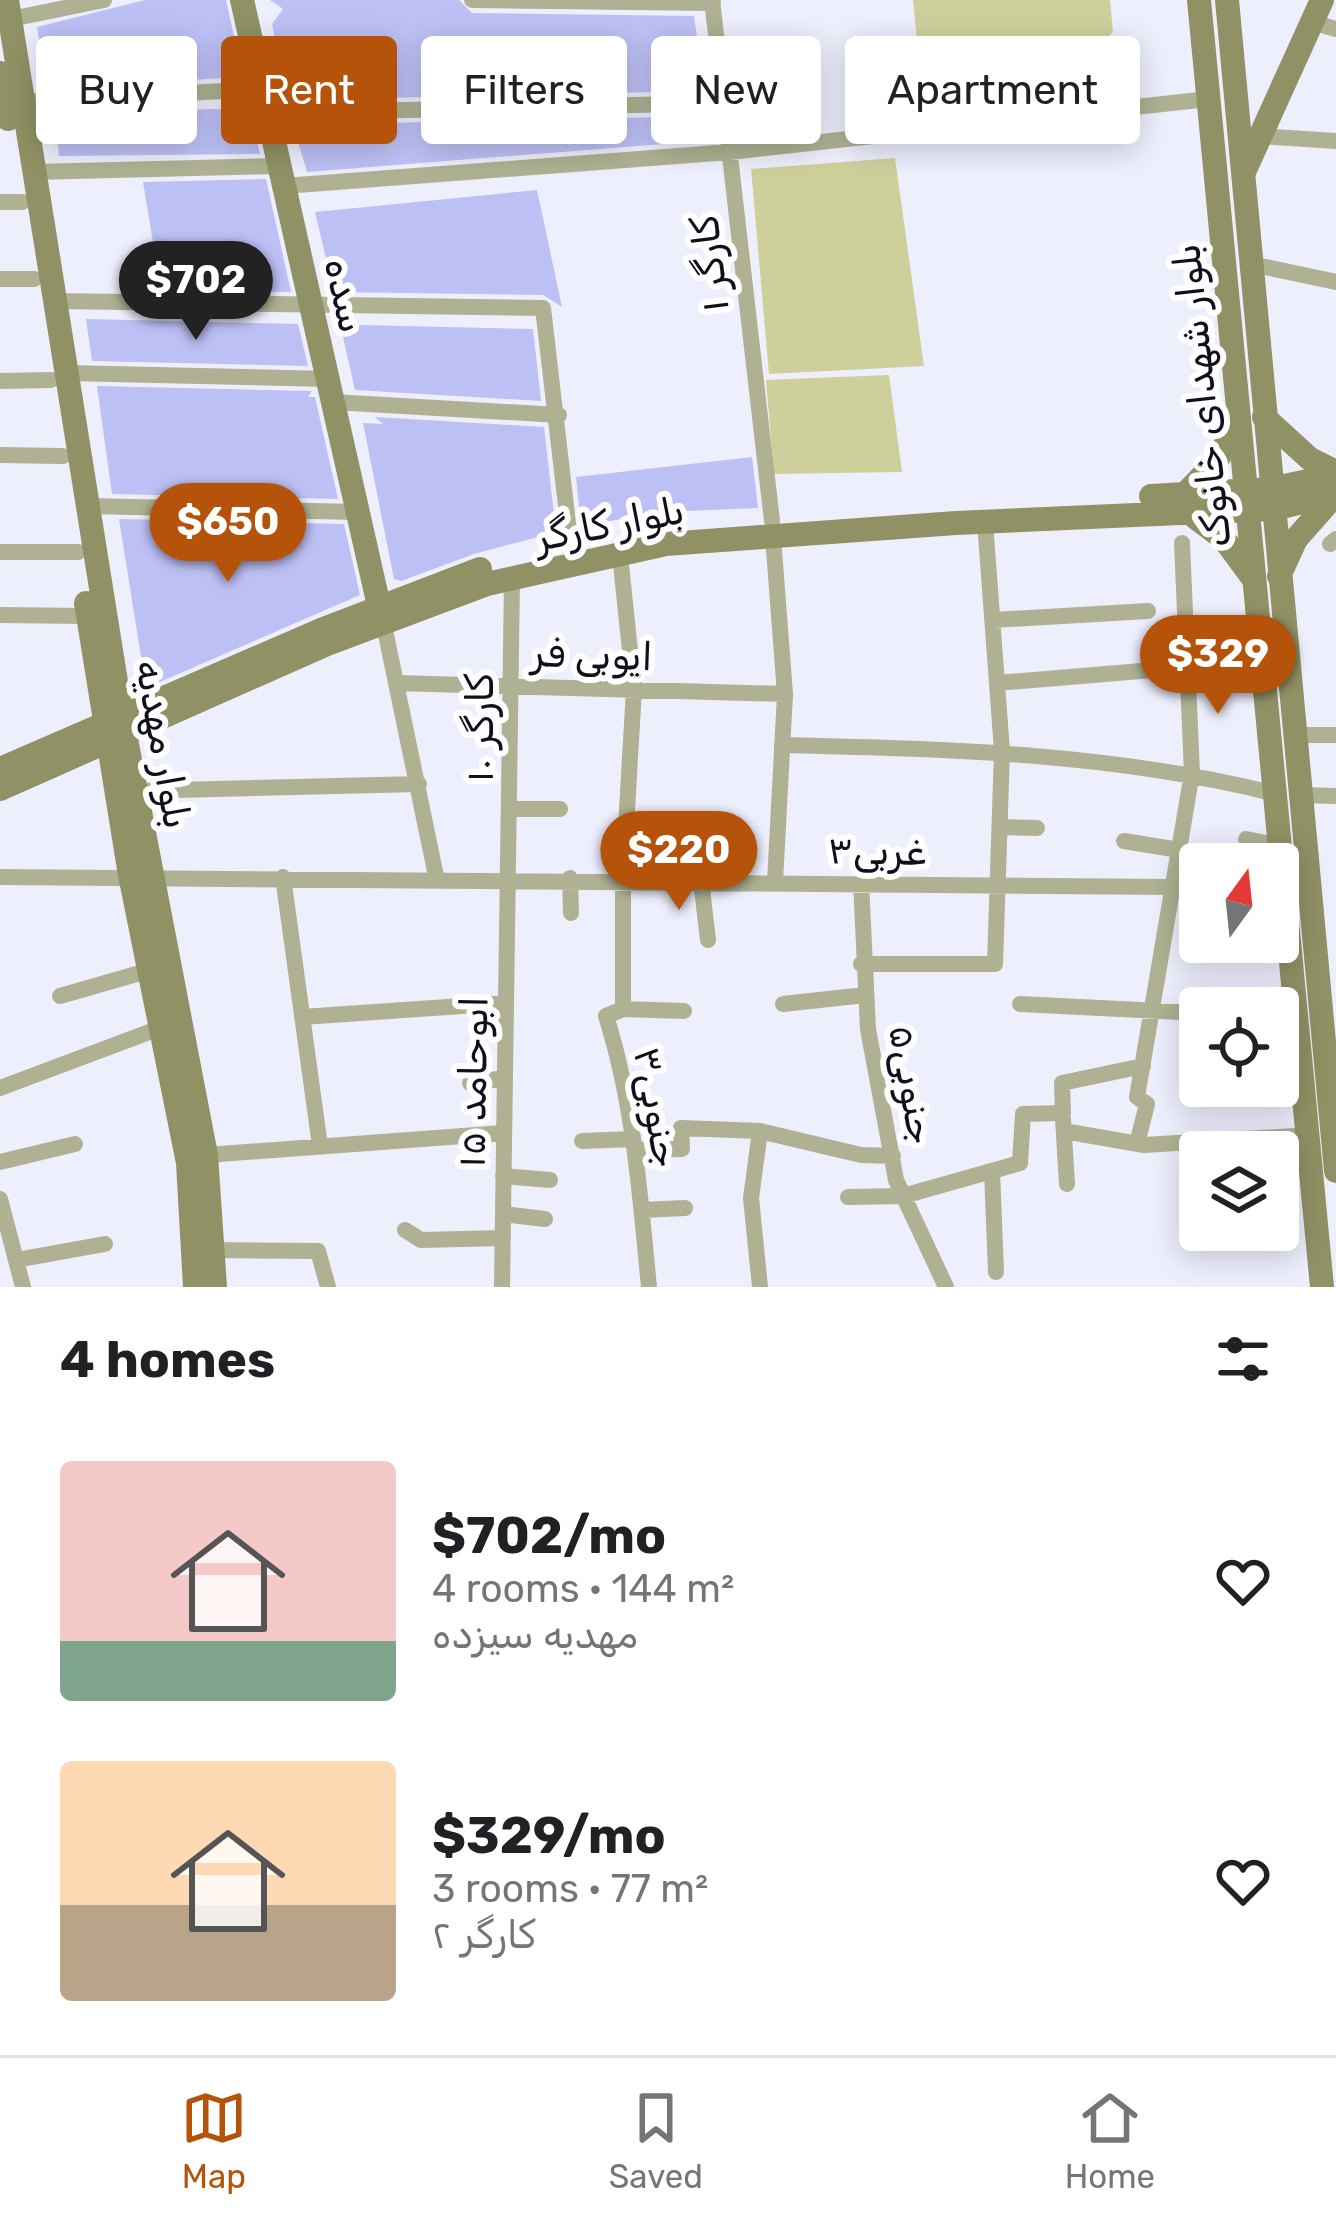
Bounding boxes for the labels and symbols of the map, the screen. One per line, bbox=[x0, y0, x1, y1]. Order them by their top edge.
street label: کارگر ۱ bbox=[681, 213, 739, 315]
pin: $702 bbox=[125, 241, 267, 343]
street label: بلوار شهدای خانوک bbox=[1163, 242, 1241, 550]
street label: سده bbox=[314, 253, 376, 337]
pin: $650 bbox=[157, 483, 299, 585]
street label: بلوار کارگر bbox=[529, 487, 688, 561]
pin: $329 bbox=[1147, 615, 1289, 717]
street label: ایوبی فر bbox=[528, 630, 653, 680]
street label: بلوار مهدیه bbox=[126, 656, 200, 832]
street label: کارگر ۱۰ bbox=[457, 673, 503, 783]
pin: $220 bbox=[608, 811, 750, 913]
street label: غربی۳ bbox=[827, 827, 927, 875]
north arrow bbox=[1179, 843, 1299, 963]
street label: ابوحامد ۱۵ bbox=[449, 996, 497, 1168]
street label: جنوبی۵ bbox=[879, 1021, 945, 1148]
street label: جنوبی۳ bbox=[624, 1043, 690, 1171]

